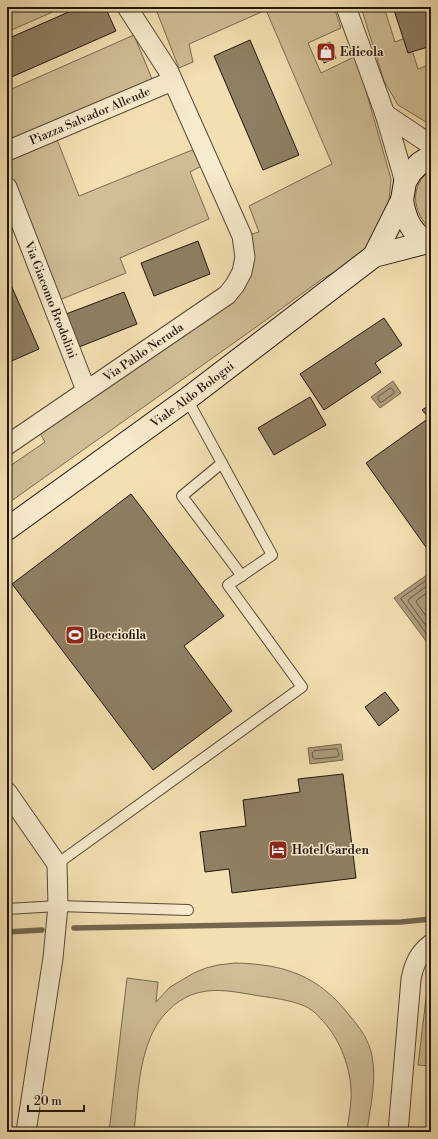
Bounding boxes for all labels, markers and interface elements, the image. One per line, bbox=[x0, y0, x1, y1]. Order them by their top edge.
shop icon: Edicola bbox=[315, 41, 337, 63]
place label: Edicola bbox=[340, 45, 384, 60]
street label: Piazza Salvador Allende bbox=[27, 84, 153, 149]
street label: Via Giacomo Brodolini bbox=[21, 238, 80, 361]
street label: Via Pablo Neruda bbox=[100, 319, 187, 386]
street label: Viale Aldo Bologni bbox=[147, 359, 237, 431]
sports icon: Bocciofila bbox=[64, 624, 86, 646]
place label: Bocciofila bbox=[89, 628, 147, 643]
hotel icon: Hotel Garden bbox=[267, 839, 289, 861]
place label: Hotel Garden bbox=[292, 843, 369, 858]
scale bar bbox=[28, 1087, 84, 1113]
text: 20 m bbox=[34, 1094, 62, 1109]

